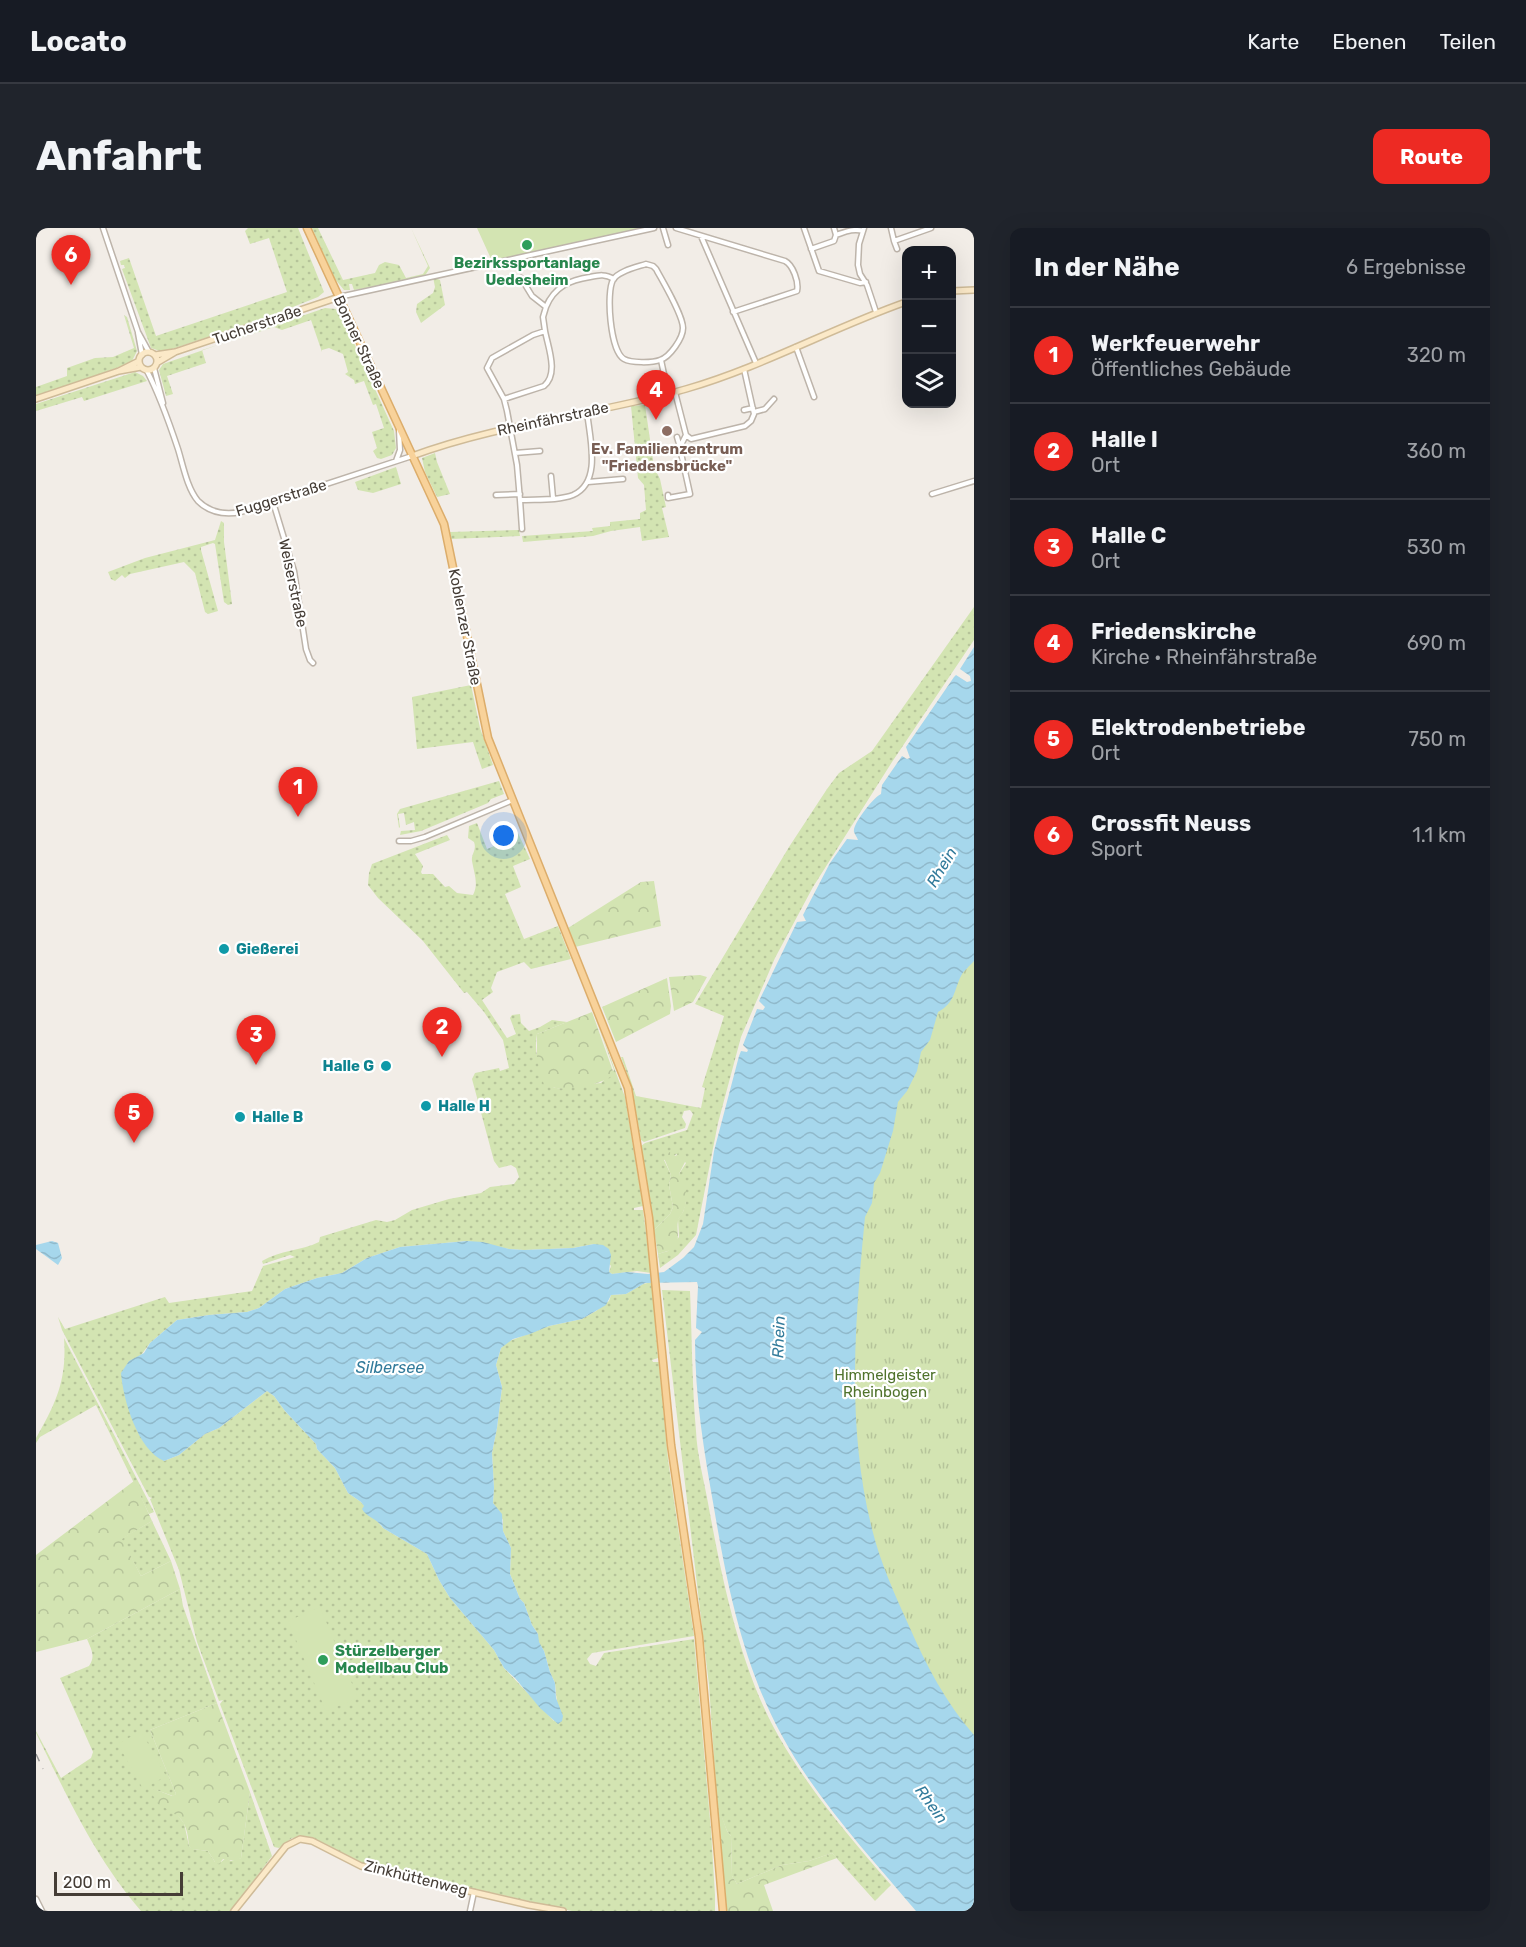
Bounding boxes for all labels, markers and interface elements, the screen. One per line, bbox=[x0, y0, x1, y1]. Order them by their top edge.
text: Locato bbox=[30, 25, 127, 58]
text: Karte bbox=[1247, 29, 1299, 54]
text: Ebenen bbox=[1332, 29, 1406, 54]
text: Teilen bbox=[1439, 29, 1496, 54]
button: Route bbox=[1373, 129, 1490, 184]
text: Anfahrt bbox=[36, 131, 202, 181]
pin: 6 bbox=[51, 236, 90, 285]
marker: Bezirkssportanlage Uedesheim bbox=[520, 238, 534, 252]
map controls bbox=[902, 246, 956, 408]
button: + bbox=[902, 246, 956, 300]
text: In der Nähe bbox=[1034, 252, 1180, 283]
place label: Bezirkssportanlage Uedesheim bbox=[454, 254, 600, 289]
text: 6 Ergebnisse bbox=[1346, 255, 1466, 279]
street label: Bonner Straße bbox=[330, 293, 388, 391]
button: − bbox=[902, 300, 956, 354]
street label: Tucherstraße bbox=[210, 301, 304, 349]
text: Werkfeuerwehr bbox=[1091, 330, 1260, 357]
text: 1 bbox=[1049, 343, 1058, 367]
text: 320 m bbox=[1407, 343, 1466, 367]
button: layers bbox=[902, 354, 956, 408]
text: Öffentliches Gebäude bbox=[1091, 357, 1291, 381]
pin: 4 bbox=[636, 370, 676, 420]
street label: Rheinfährstraße bbox=[496, 398, 610, 440]
marker: Ev. Familienzentrum "Friedensbrücke" bbox=[660, 424, 674, 438]
text: Halle I bbox=[1091, 426, 1158, 453]
text: 2 bbox=[1047, 439, 1060, 463]
text: 360 m bbox=[1407, 439, 1466, 463]
place label: Ev. Familienzentrum "Friedensbrücke" bbox=[591, 440, 743, 475]
text: Ort bbox=[1091, 453, 1120, 477]
street label: Fuggerstraße bbox=[233, 476, 329, 520]
text: Halle C bbox=[1091, 522, 1166, 549]
text: 3 bbox=[1047, 535, 1060, 559]
text: 530 m bbox=[1407, 535, 1466, 559]
street label: Welserstraße bbox=[275, 537, 311, 629]
text: Ort bbox=[1091, 549, 1120, 573]
street label: Koblenzer Straße bbox=[445, 567, 485, 687]
text: Friedenskirche bbox=[1091, 618, 1256, 645]
text: 4 bbox=[1047, 631, 1060, 655]
text: 690 m bbox=[1407, 631, 1466, 655]
text: Kirche · Rheinfährstraße bbox=[1091, 645, 1317, 669]
text: Elektrodenbetriebe bbox=[1091, 714, 1305, 741]
text: 5 bbox=[1047, 727, 1060, 751]
text: 750 m bbox=[1408, 727, 1466, 751]
text: Ort bbox=[1091, 741, 1120, 765]
pin: 1 bbox=[278, 768, 318, 817]
text: Crossfit Neuss bbox=[1091, 810, 1251, 837]
your location bbox=[489, 821, 518, 850]
text: 6 bbox=[1047, 823, 1060, 847]
text: 1.1 km bbox=[1412, 823, 1466, 847]
text: Sport bbox=[1091, 837, 1142, 861]
water label: Rhein bbox=[922, 844, 961, 890]
place label: Gießerei bbox=[236, 940, 298, 958]
marker: Gießerei bbox=[217, 942, 231, 956]
pin: 2 bbox=[422, 1008, 462, 1057]
pin: 3 bbox=[236, 1016, 276, 1065]
place label: Halle G bbox=[322, 1057, 374, 1075]
marker: Halle G bbox=[379, 1059, 393, 1073]
pin: 5 bbox=[114, 1094, 154, 1143]
place label: Halle H bbox=[438, 1097, 490, 1115]
marker: Halle H bbox=[419, 1099, 433, 1113]
place label: Halle B bbox=[252, 1108, 303, 1126]
marker: Halle B bbox=[233, 1110, 247, 1124]
water label: Rhein bbox=[768, 1315, 789, 1359]
water label: Silbersee bbox=[356, 1358, 424, 1377]
park label: Himmelgeister Rheinbogen bbox=[834, 1366, 936, 1401]
place label: Stürzelberger Modellbau Club bbox=[335, 1642, 449, 1677]
marker: Stürzelberger Modellbau Club bbox=[316, 1653, 330, 1667]
water label: Rhein bbox=[911, 1781, 952, 1827]
street label: Zinkhüttenweg bbox=[362, 1856, 470, 1900]
scale bar bbox=[54, 1869, 183, 1896]
text: 200 m bbox=[63, 1873, 111, 1892]

